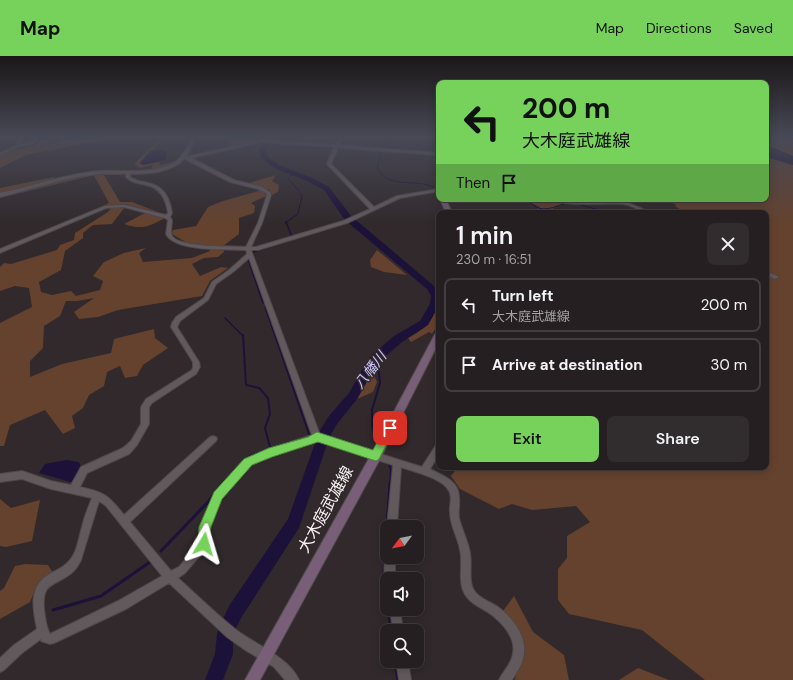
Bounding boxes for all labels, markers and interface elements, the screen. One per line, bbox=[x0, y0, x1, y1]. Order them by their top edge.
text: Map bbox=[20, 16, 60, 41]
text: Map bbox=[596, 19, 624, 37]
text: Directions bbox=[646, 19, 712, 37]
text: Saved bbox=[734, 19, 773, 37]
text: 200 m bbox=[522, 90, 610, 127]
icon: left bbox=[456, 96, 508, 148]
text: 大木庭武雄線 bbox=[522, 129, 630, 153]
icon: arrive bbox=[498, 172, 520, 194]
text: Then bbox=[456, 173, 490, 193]
text: 1 min bbox=[456, 220, 513, 251]
button: close bbox=[707, 223, 749, 265]
text: 230 m · 16:51 bbox=[456, 251, 531, 268]
text: Turn left bbox=[492, 286, 553, 306]
icon: left bbox=[458, 294, 480, 316]
text: 200 m bbox=[701, 295, 747, 315]
text: 大木庭武雄線 bbox=[492, 308, 570, 325]
water label: 八幡川 bbox=[350, 346, 391, 392]
icon: arrive bbox=[458, 354, 480, 376]
text: Arrive at destination bbox=[492, 355, 643, 375]
text: 30 m bbox=[711, 355, 747, 375]
pin bbox=[373, 411, 407, 445]
button: Exit bbox=[456, 416, 599, 462]
button: Share bbox=[607, 416, 749, 462]
icon: arrive bbox=[379, 417, 401, 439]
street label: 大木庭武雄線 bbox=[293, 462, 358, 556]
north arrow bbox=[380, 520, 424, 564]
map controls bbox=[380, 520, 424, 668]
position arrow bbox=[183, 523, 225, 565]
button: sound bbox=[380, 572, 424, 616]
button: search bbox=[380, 624, 424, 668]

